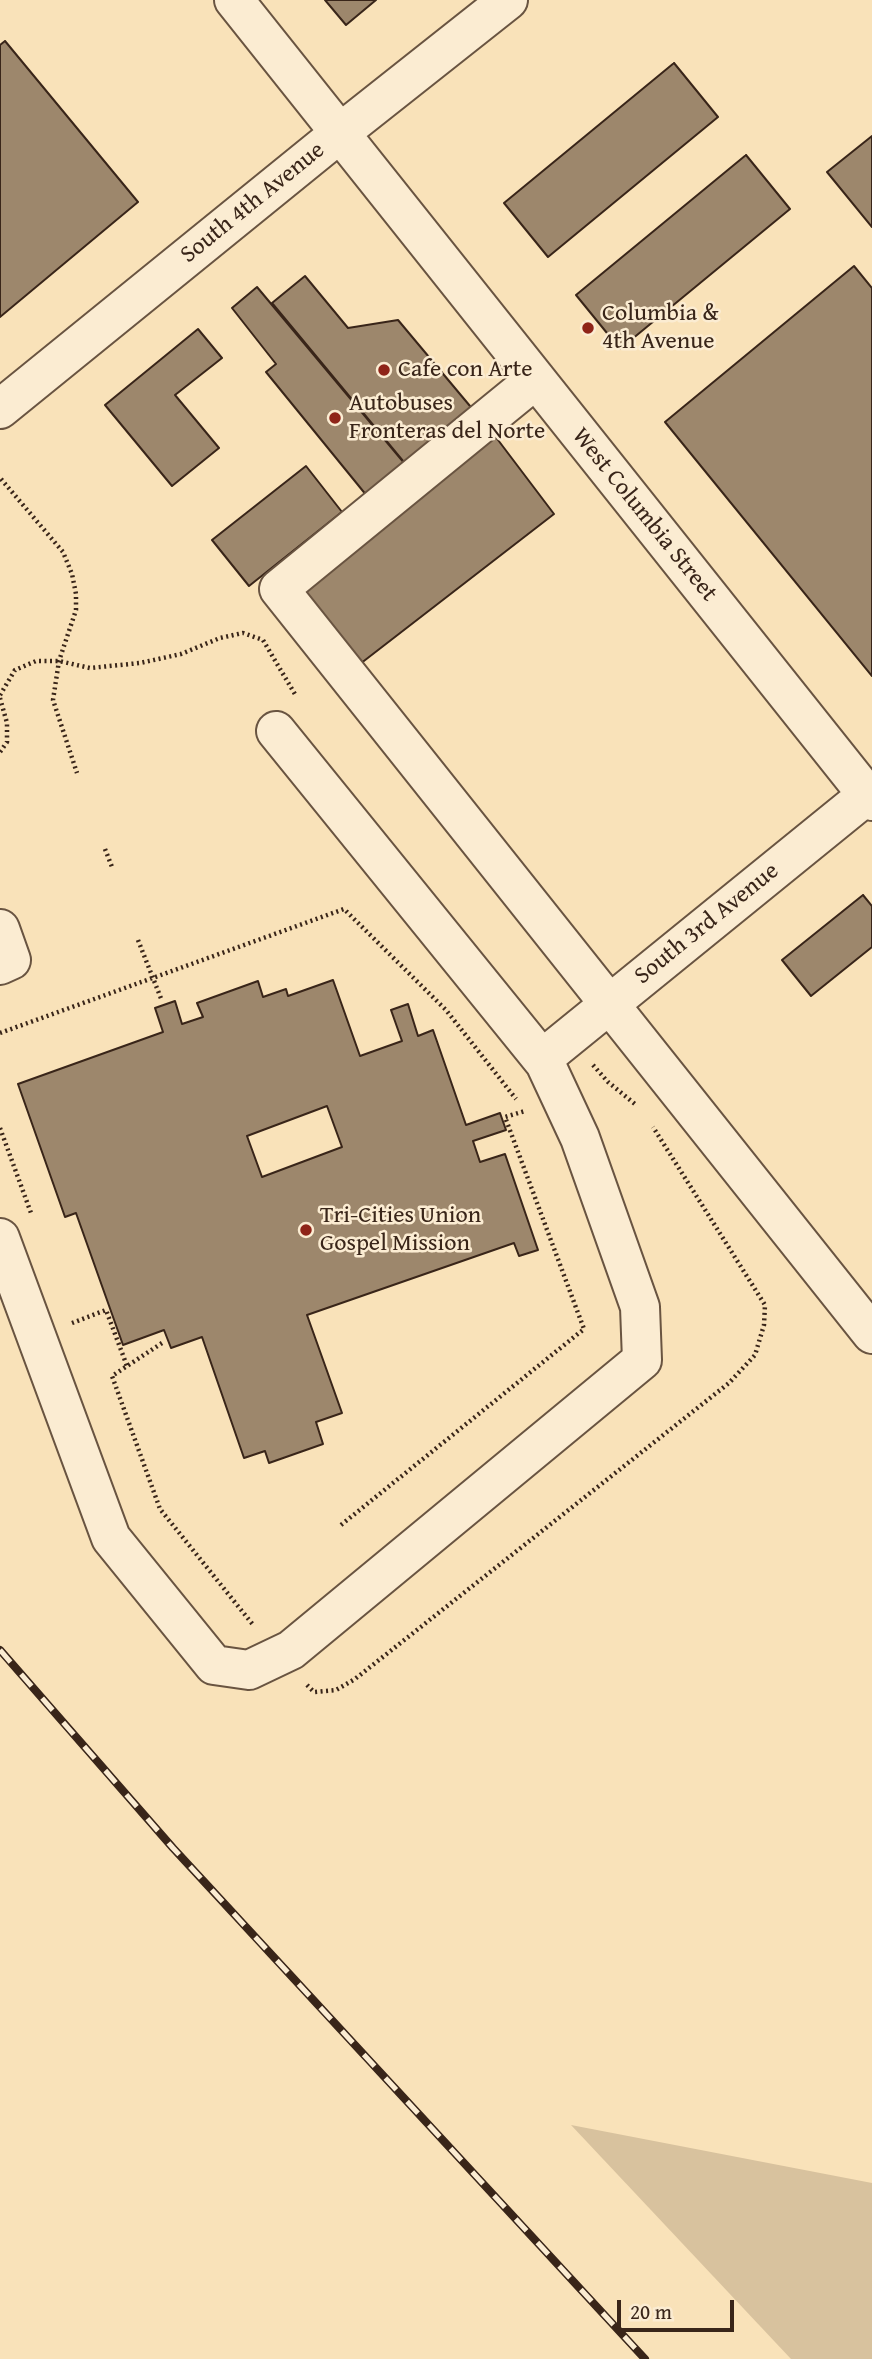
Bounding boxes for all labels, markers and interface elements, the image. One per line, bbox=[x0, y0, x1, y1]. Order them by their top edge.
street label: South 4th Avenue bbox=[175, 136, 331, 270]
place label: Columbia & 4th Avenue bbox=[602, 300, 719, 356]
marker: Columbia & 4th Avenue bbox=[580, 320, 596, 336]
place label: Cafe con Arte bbox=[398, 356, 532, 384]
marker: Cafe con Arte bbox=[376, 362, 392, 378]
place label: Autobuses Fronteras del Norte bbox=[349, 390, 545, 446]
marker: Autobuses Fronteras del Norte bbox=[327, 410, 343, 426]
street label: West Columbia Street bbox=[565, 422, 723, 608]
street label: South 3rd Avenue bbox=[629, 857, 785, 991]
place label: Tri-Cities Union Gospel Mission bbox=[320, 1202, 481, 1258]
marker: Tri-Cities Union Gospel Mission bbox=[298, 1222, 314, 1238]
scale bar bbox=[620, 2286, 737, 2330]
text: 20 m bbox=[630, 2296, 672, 2327]

